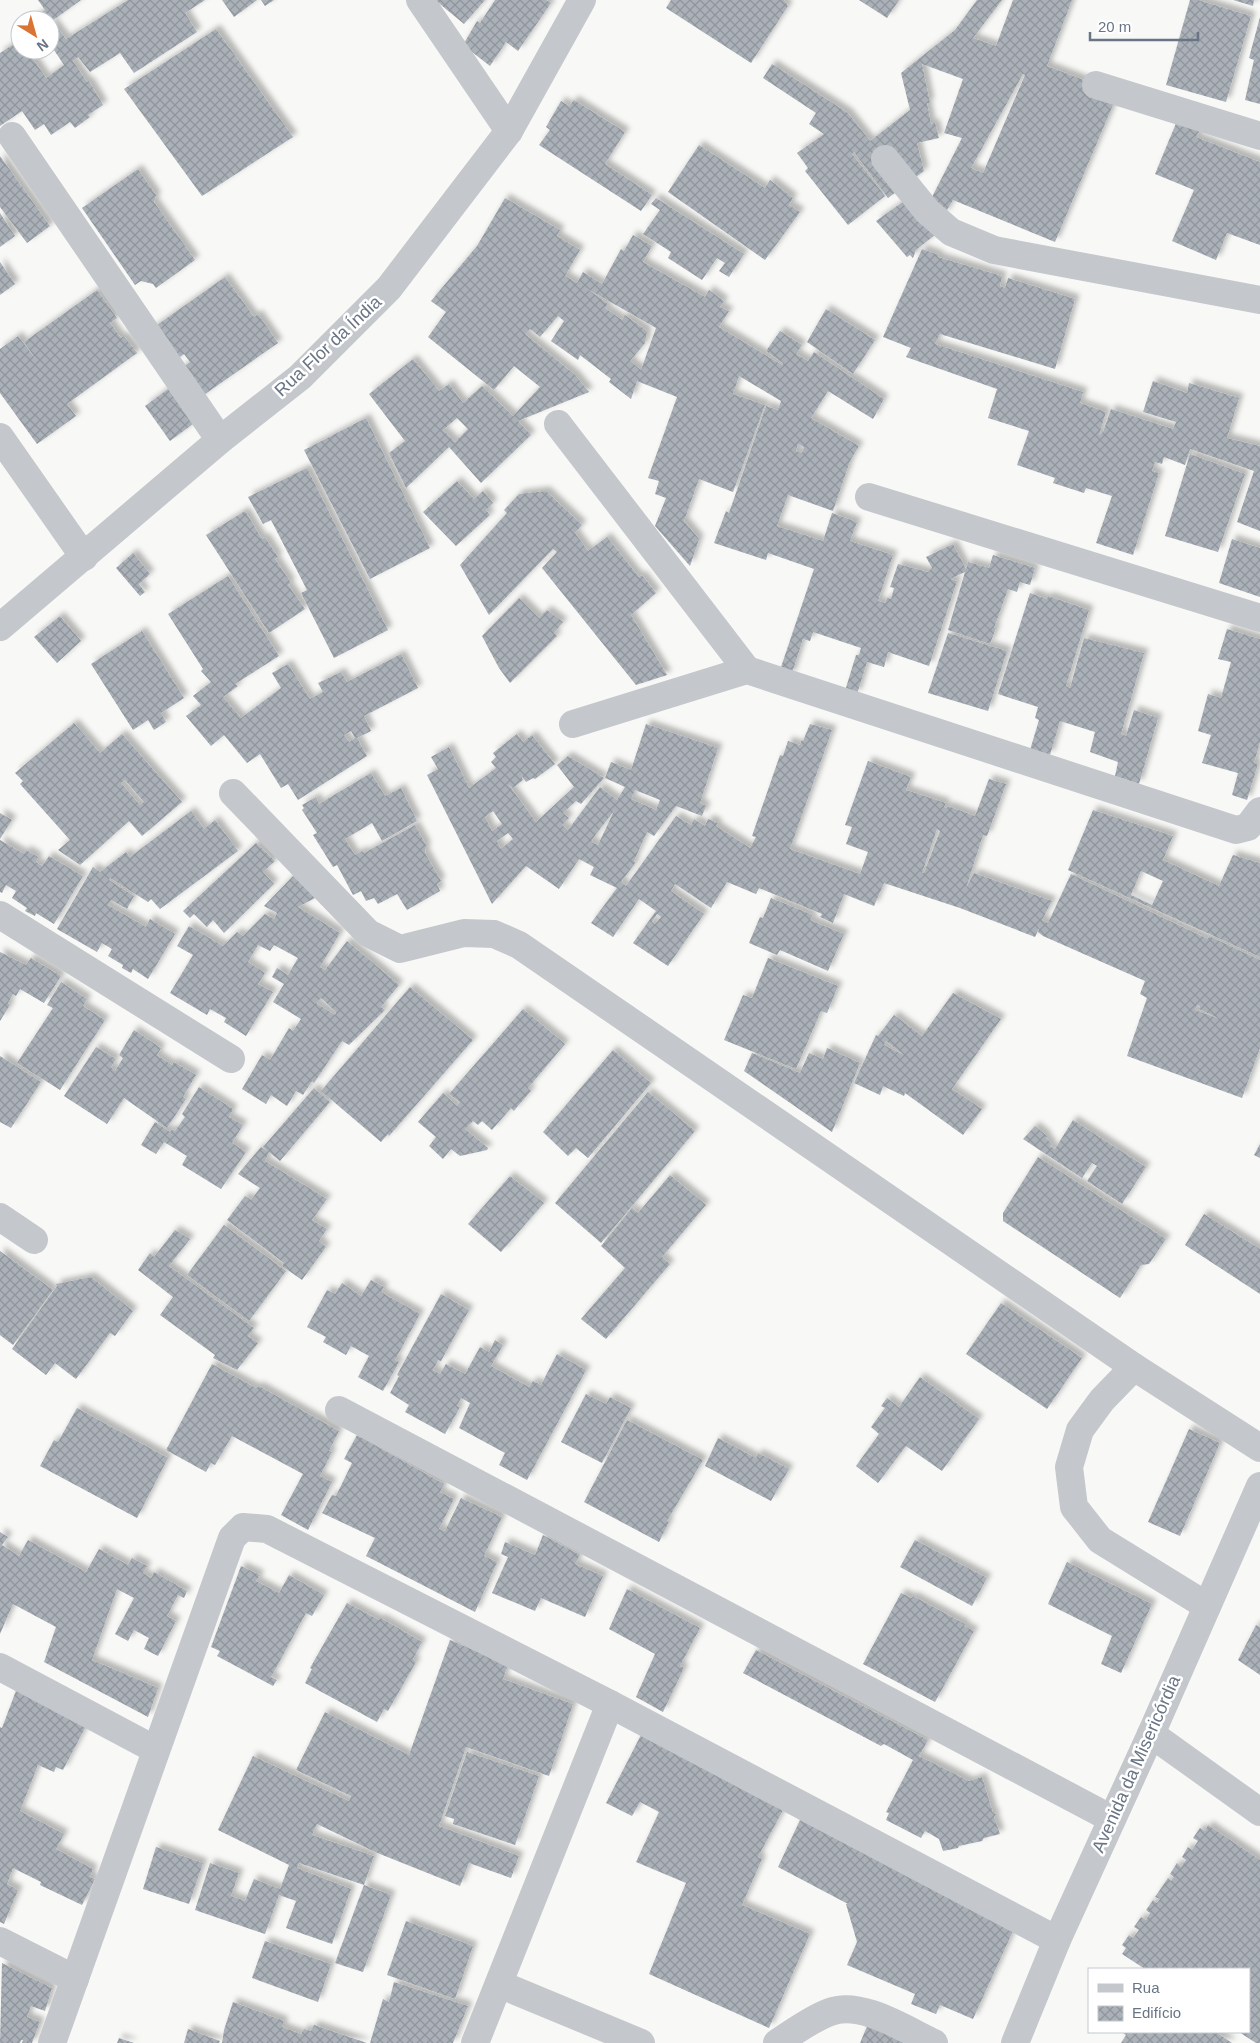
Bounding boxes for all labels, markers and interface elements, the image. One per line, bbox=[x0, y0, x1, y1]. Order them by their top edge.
north arrow bbox=[10, 10, 60, 60]
scale bar bbox=[1090, 10, 1198, 42]
text: 20 m bbox=[1098, 18, 1131, 35]
text: N bbox=[34, 36, 52, 55]
street label: Rua Flor da Índia bbox=[271, 291, 386, 400]
street label: Avenida da Misericórdia bbox=[1088, 1671, 1185, 1856]
legend bbox=[1088, 1968, 1250, 2033]
text: Rua bbox=[1132, 1979, 1160, 1996]
text: Edifício bbox=[1132, 2004, 1181, 2021]

